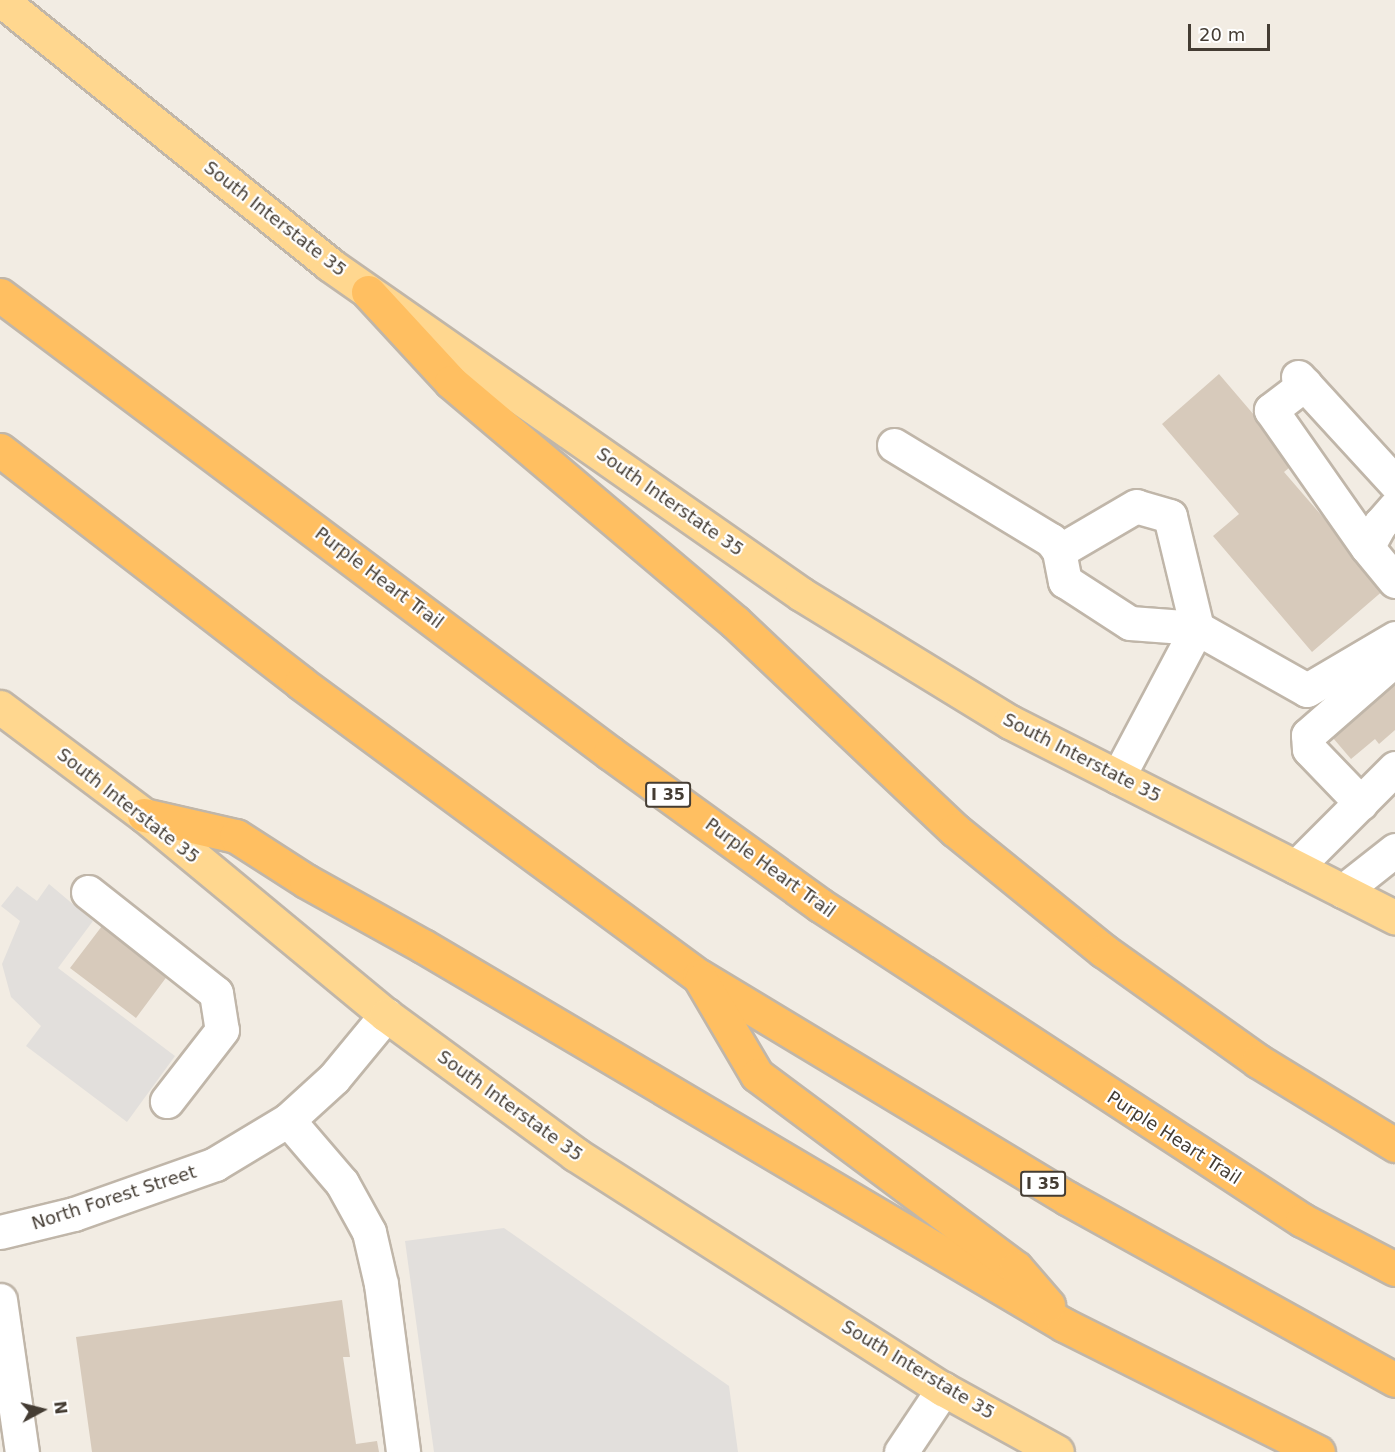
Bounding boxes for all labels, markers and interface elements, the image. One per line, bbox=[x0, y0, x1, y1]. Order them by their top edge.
scale bar bbox=[1191, 12, 1274, 50]
text: 20 m bbox=[1199, 24, 1245, 45]
street label: South Interstate 35 bbox=[200, 157, 350, 281]
street label: South Interstate 35 bbox=[592, 443, 748, 561]
street label: Purple Heart Trail bbox=[311, 523, 447, 633]
street label: South Interstate 35 bbox=[999, 709, 1165, 807]
street label: South Interstate 35 bbox=[53, 744, 203, 868]
road number: I 35 bbox=[644, 782, 692, 808]
street label: Purple Heart Trail bbox=[701, 814, 839, 922]
street label: South Interstate 35 bbox=[433, 1046, 587, 1166]
street label: Purple Heart Trail bbox=[1103, 1087, 1245, 1189]
street label: North Forest Street bbox=[29, 1161, 199, 1235]
road number: I 35 bbox=[1019, 1171, 1067, 1197]
street label: South Interstate 35 bbox=[838, 1316, 998, 1424]
north arrow bbox=[12, 1380, 72, 1440]
text: N bbox=[50, 1400, 71, 1416]

